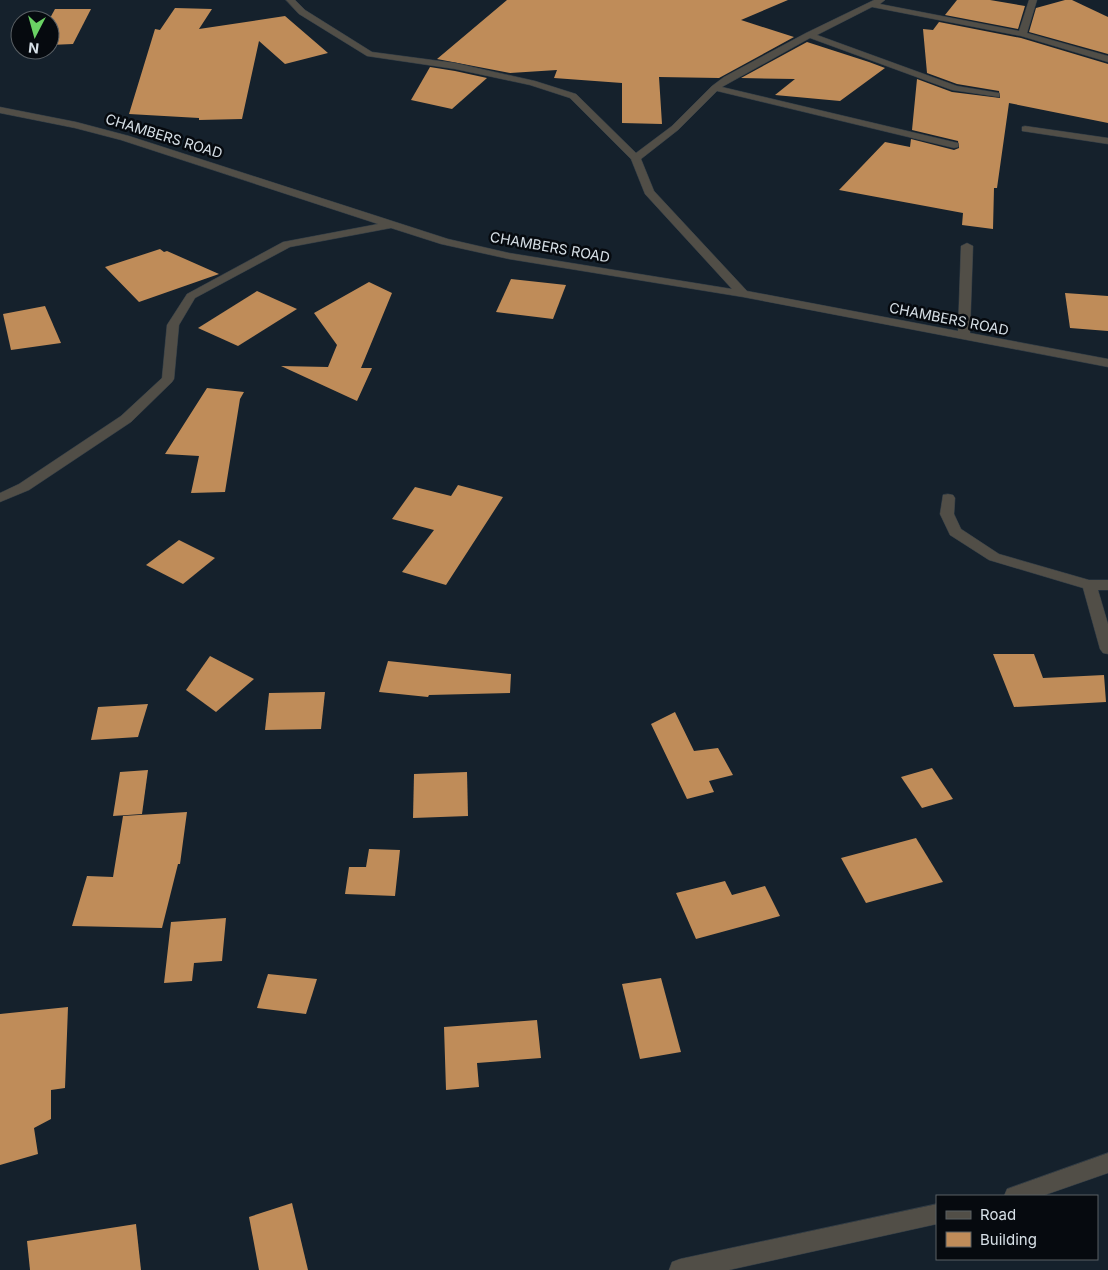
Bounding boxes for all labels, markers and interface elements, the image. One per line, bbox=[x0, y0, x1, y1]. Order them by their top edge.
north arrow bbox=[10, 10, 60, 60]
text: N bbox=[27, 39, 40, 57]
street label: CHAMBERS ROAD bbox=[104, 110, 225, 161]
street label: CHAMBERS ROAD bbox=[489, 228, 611, 265]
street label: CHAMBERS ROAD bbox=[888, 299, 1010, 338]
legend bbox=[936, 1195, 1098, 1260]
text: Road bbox=[980, 1205, 1016, 1224]
text: Building bbox=[980, 1230, 1037, 1249]

